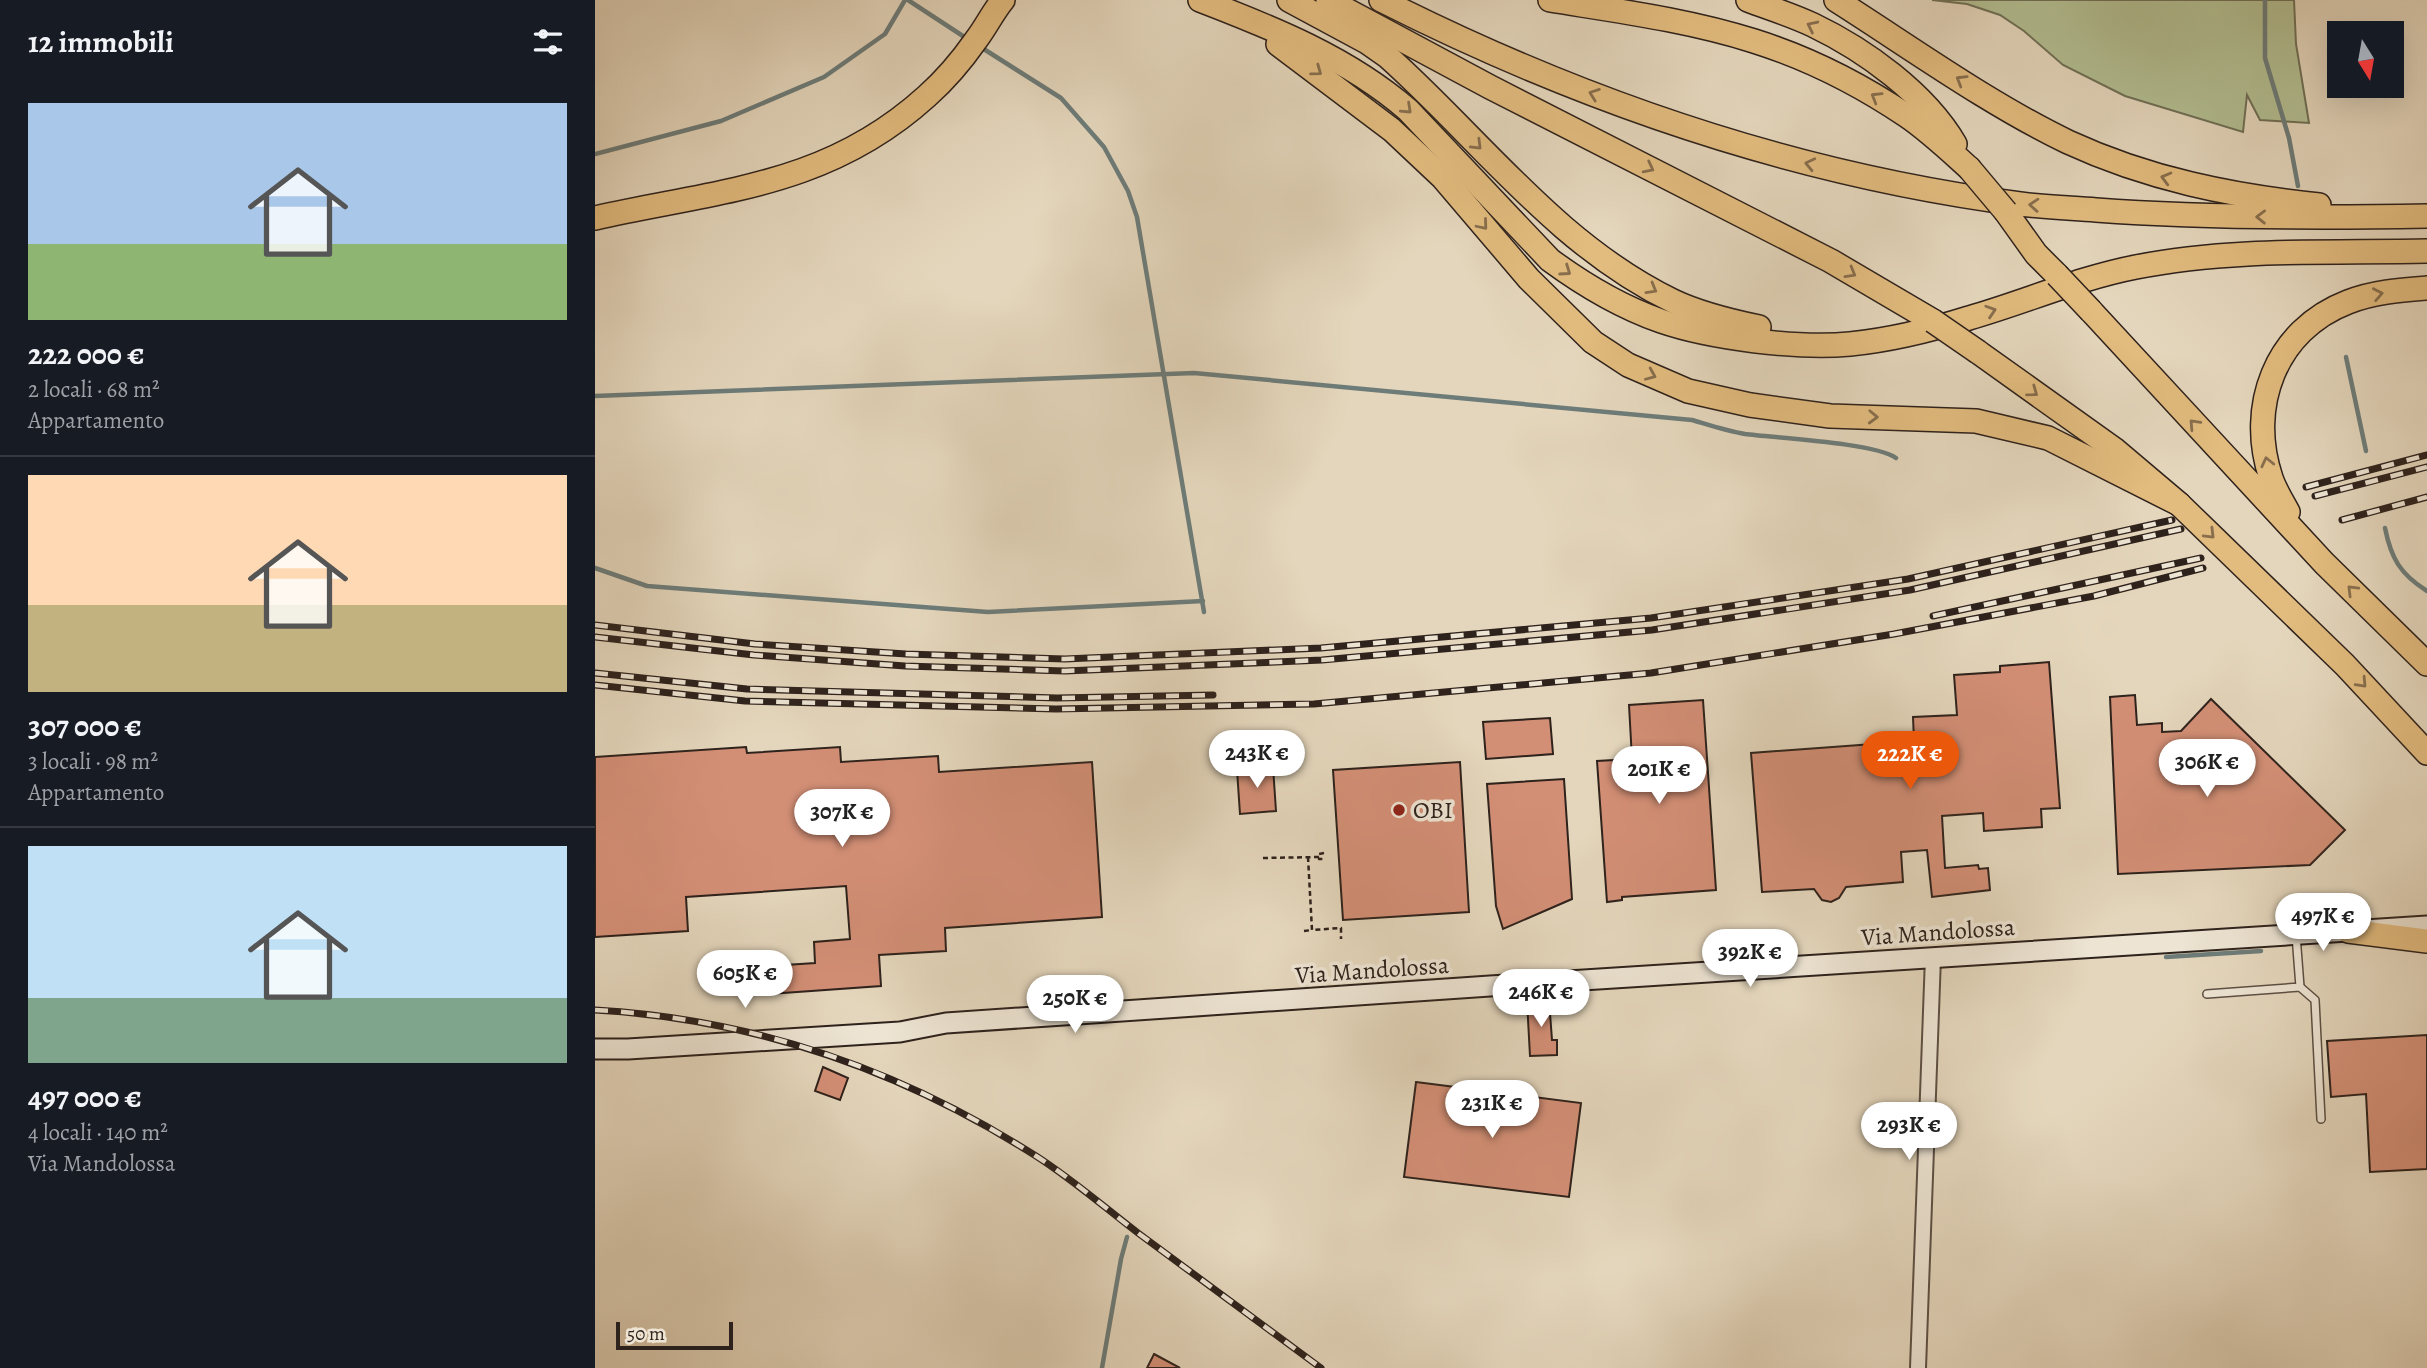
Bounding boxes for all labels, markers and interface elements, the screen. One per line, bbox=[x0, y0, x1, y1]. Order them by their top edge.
one-way arrow bbox=[1807, 20, 1819, 34]
north arrow bbox=[2327, 21, 2405, 98]
map controls bbox=[2327, 21, 2404, 98]
text: 12 immobili bbox=[28, 22, 174, 62]
icon: filters bbox=[529, 23, 567, 61]
one-way arrow bbox=[1309, 63, 1322, 75]
one-way arrow bbox=[1956, 76, 1969, 89]
one-way arrow bbox=[1588, 88, 1600, 102]
one-way arrow bbox=[1870, 92, 1883, 105]
one-way arrow bbox=[1399, 101, 1412, 114]
one-way arrow bbox=[1469, 136, 1482, 149]
icon: home bbox=[235, 149, 361, 275]
one-way arrow bbox=[1804, 158, 1816, 173]
one-way arrow bbox=[1642, 160, 1654, 174]
one-way arrow bbox=[2160, 172, 2172, 186]
one-way arrow bbox=[2028, 198, 2039, 213]
one-way arrow bbox=[2255, 210, 2266, 225]
one-way arrow bbox=[1475, 217, 1487, 230]
one-way arrow bbox=[1558, 263, 1571, 275]
one-way arrow bbox=[1844, 265, 1857, 278]
one-way arrow bbox=[1645, 281, 1657, 294]
one-way arrow bbox=[2372, 288, 2384, 303]
one-way arrow bbox=[1985, 305, 1997, 319]
text: 222 000 € bbox=[28, 334, 144, 374]
one-way arrow bbox=[1644, 367, 1656, 381]
text: 2 locali · 68 m² bbox=[28, 374, 160, 405]
one-way arrow bbox=[2025, 384, 2038, 396]
text: Appartamento bbox=[28, 405, 164, 436]
one-way arrow bbox=[1868, 409, 1879, 424]
one-way arrow bbox=[2189, 419, 2202, 432]
one-way arrow bbox=[2260, 456, 2275, 468]
icon: home bbox=[235, 521, 361, 647]
one-way arrow bbox=[2202, 526, 2215, 539]
one-way arrow bbox=[2348, 585, 2361, 598]
one-way arrow bbox=[2353, 675, 2366, 688]
text: 307 000 € bbox=[28, 706, 142, 746]
pin: 243K € bbox=[1200, 730, 1314, 790]
pin: 222K € bbox=[1853, 732, 1967, 791]
text: 243K € bbox=[1225, 737, 1289, 768]
text: 222K € bbox=[1877, 738, 1943, 769]
pin: 306K € bbox=[2150, 740, 2264, 799]
text: 3 locali · 98 m² bbox=[28, 746, 158, 777]
pin: 201K € bbox=[1602, 746, 1716, 806]
text: 306K € bbox=[2175, 746, 2239, 777]
text: 201K € bbox=[1627, 753, 1691, 784]
text: Appartamento bbox=[28, 777, 164, 808]
pin: 307K € bbox=[785, 790, 899, 849]
place label: OBI bbox=[1413, 794, 1453, 826]
text: 307K € bbox=[810, 796, 874, 827]
marker: OBI bbox=[1391, 802, 1407, 818]
icon: home bbox=[235, 892, 361, 1018]
pin: 497K € bbox=[2266, 894, 2380, 953]
text: 497K € bbox=[2291, 900, 2355, 931]
street label: Via Mandolossa bbox=[1859, 911, 2017, 953]
pin: 392K € bbox=[1693, 930, 1807, 989]
text: 392K € bbox=[1718, 936, 1782, 967]
street label: Via Mandolossa bbox=[1293, 949, 1451, 991]
pin: 605K € bbox=[688, 950, 802, 1010]
text: 605K € bbox=[713, 957, 777, 988]
pin: 246K € bbox=[1484, 970, 1598, 1029]
pin: 250K € bbox=[1018, 976, 1132, 1035]
text: 246K € bbox=[1509, 976, 1573, 1007]
text: 250K € bbox=[1043, 982, 1107, 1013]
text: 497 000 € bbox=[28, 1077, 142, 1117]
pin: 231K € bbox=[1435, 1080, 1549, 1140]
text: 231K € bbox=[1461, 1087, 1523, 1118]
pin: 293K € bbox=[1852, 1102, 1966, 1162]
text: 293K € bbox=[1877, 1109, 1941, 1140]
text: 4 locali · 140 m² bbox=[28, 1117, 168, 1148]
text: Via Mandolossa bbox=[28, 1148, 176, 1179]
scale bar bbox=[616, 1319, 733, 1351]
text: 50 m bbox=[627, 1321, 665, 1347]

